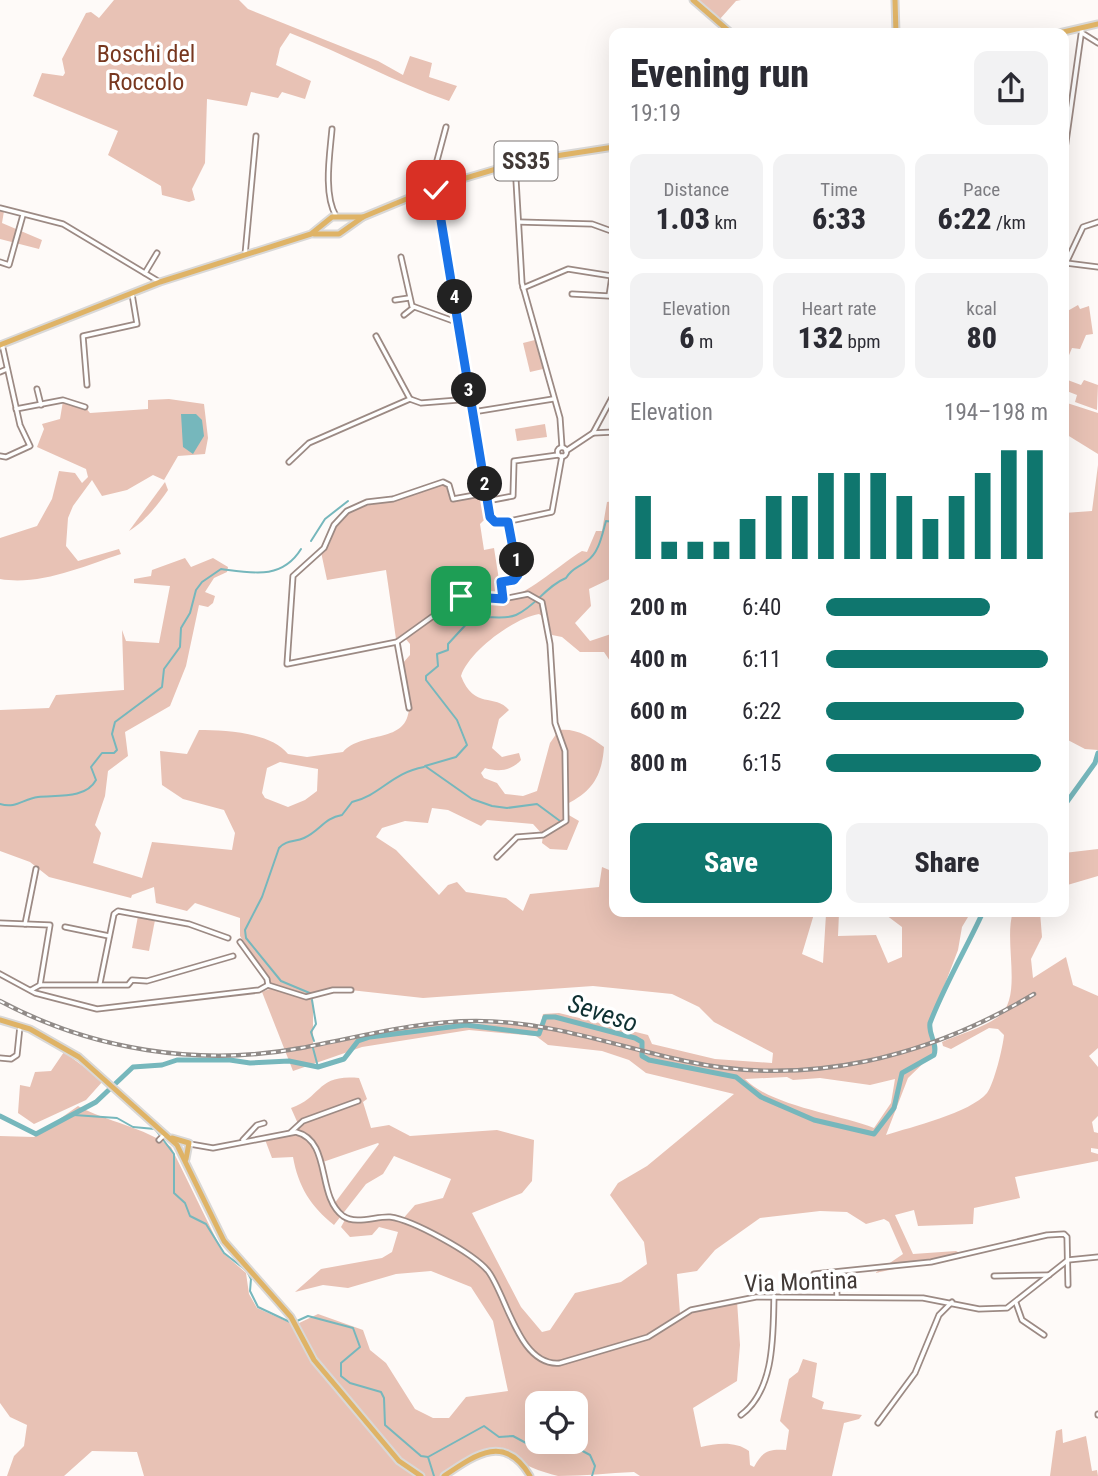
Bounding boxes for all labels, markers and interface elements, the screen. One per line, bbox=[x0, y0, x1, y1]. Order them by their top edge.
park label: Boschi del Roccolo bbox=[97, 40, 195, 96]
button: share bbox=[974, 51, 1048, 125]
text: Evening run bbox=[630, 52, 809, 96]
text: 19:19 bbox=[630, 100, 681, 127]
road number: SS35 bbox=[494, 142, 558, 180]
pin bbox=[406, 160, 466, 220]
icon: check bbox=[417, 171, 455, 209]
text: Distance bbox=[664, 178, 729, 201]
text: Time bbox=[820, 178, 858, 201]
text: Pace bbox=[963, 178, 1000, 201]
text: 1.03 bbox=[655, 201, 710, 236]
text: 6:33 bbox=[812, 201, 866, 236]
text: 6:22 bbox=[937, 201, 992, 236]
text: km bbox=[710, 211, 737, 234]
text: /km bbox=[992, 211, 1026, 234]
pin: 4 bbox=[438, 280, 472, 314]
text: 4 bbox=[450, 285, 459, 308]
text: Elevation bbox=[662, 297, 731, 320]
text: Heart rate bbox=[801, 297, 877, 320]
text: kcal bbox=[966, 297, 997, 320]
text: 6 bbox=[679, 320, 695, 355]
text: 132 bbox=[797, 320, 843, 355]
text: 80 bbox=[966, 320, 997, 355]
text: m bbox=[695, 330, 713, 353]
text: bpm bbox=[843, 330, 881, 353]
pin: 3 bbox=[452, 372, 486, 408]
text: 3 bbox=[464, 378, 473, 401]
text: Elevation bbox=[630, 399, 713, 426]
text: 194–198 m bbox=[944, 399, 1048, 426]
pin: 2 bbox=[468, 466, 503, 502]
text: 2 bbox=[480, 472, 489, 495]
pin: 1 bbox=[500, 542, 534, 578]
text: 1 bbox=[512, 548, 521, 571]
pin bbox=[431, 566, 491, 626]
icon: arrive bbox=[442, 577, 480, 615]
text: 200 m bbox=[630, 594, 687, 621]
text: 6:40 bbox=[742, 594, 781, 621]
text: 400 m bbox=[630, 646, 687, 673]
text: 6:11 bbox=[742, 646, 781, 673]
text: 600 m bbox=[630, 698, 687, 725]
text: 6:22 bbox=[742, 698, 781, 725]
text: 800 m bbox=[630, 750, 687, 777]
text: 6:15 bbox=[742, 750, 781, 777]
button: Save bbox=[630, 823, 832, 903]
button: Share bbox=[846, 823, 1048, 903]
water label: Seveso bbox=[564, 988, 642, 1038]
street label: Via Montina bbox=[744, 1266, 858, 1298]
map controls bbox=[525, 1391, 588, 1454]
button: locate bbox=[525, 1391, 588, 1454]

